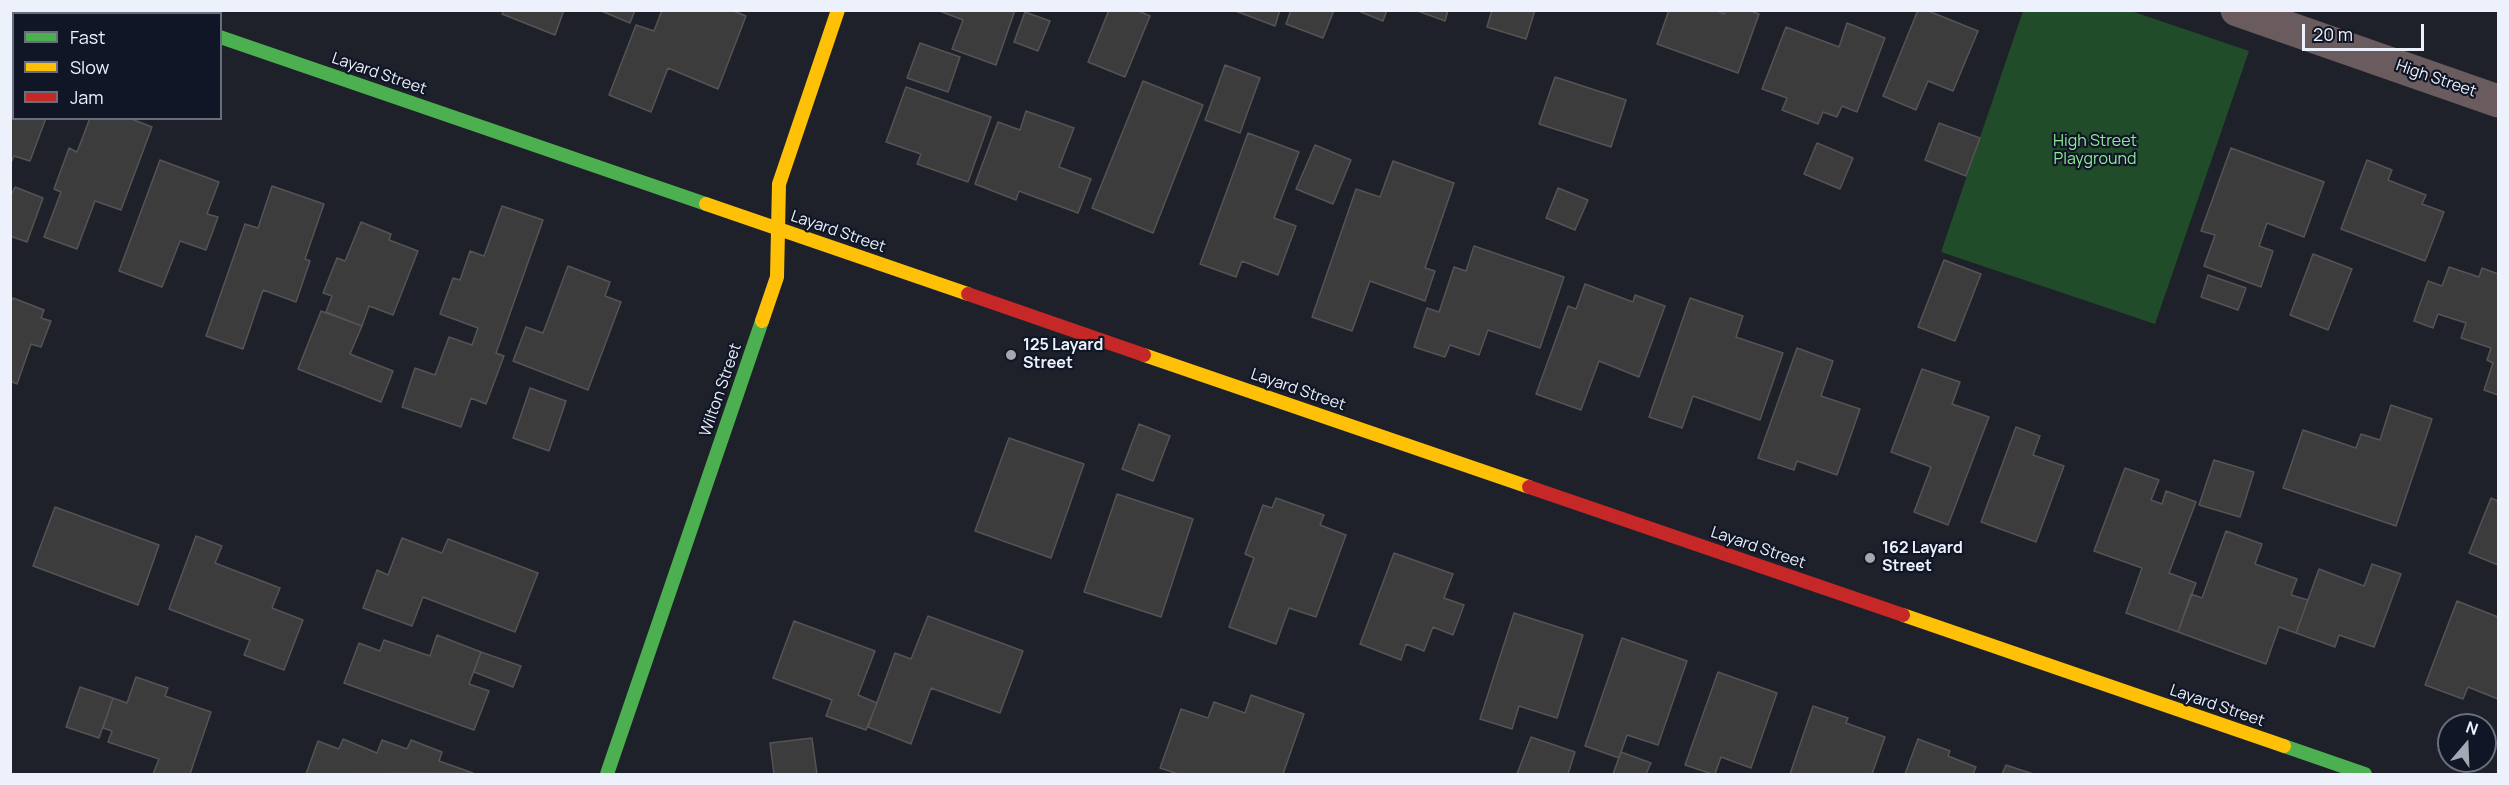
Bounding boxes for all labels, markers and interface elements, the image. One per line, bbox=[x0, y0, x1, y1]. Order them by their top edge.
legend bbox=[12, 12, 222, 120]
scale bar bbox=[2305, 12, 2426, 50]
text: 20 m bbox=[2313, 22, 2353, 46]
text: Fast bbox=[70, 25, 105, 49]
street label: Layard Street bbox=[329, 49, 429, 99]
text: Slow bbox=[70, 55, 109, 79]
street label: High Street bbox=[2393, 56, 2479, 102]
text: Jam bbox=[70, 85, 104, 109]
park label: High Street Playground bbox=[2053, 132, 2137, 170]
street label: Layard Street bbox=[788, 207, 888, 257]
place label: 125 Layard Street bbox=[1023, 336, 1103, 374]
street label: Wilton Street bbox=[696, 341, 746, 439]
marker: 125 Layard Street bbox=[1004, 348, 1018, 362]
street label: Layard Street bbox=[1248, 365, 1348, 415]
street label: Layard Street bbox=[1708, 523, 1808, 573]
place label: 162 Layard Street bbox=[1882, 539, 1963, 577]
marker: 162 Layard Street bbox=[1863, 551, 1877, 565]
street label: Layard Street bbox=[2167, 681, 2267, 731]
north arrow bbox=[2437, 713, 2497, 773]
text: N bbox=[2463, 716, 2481, 740]

